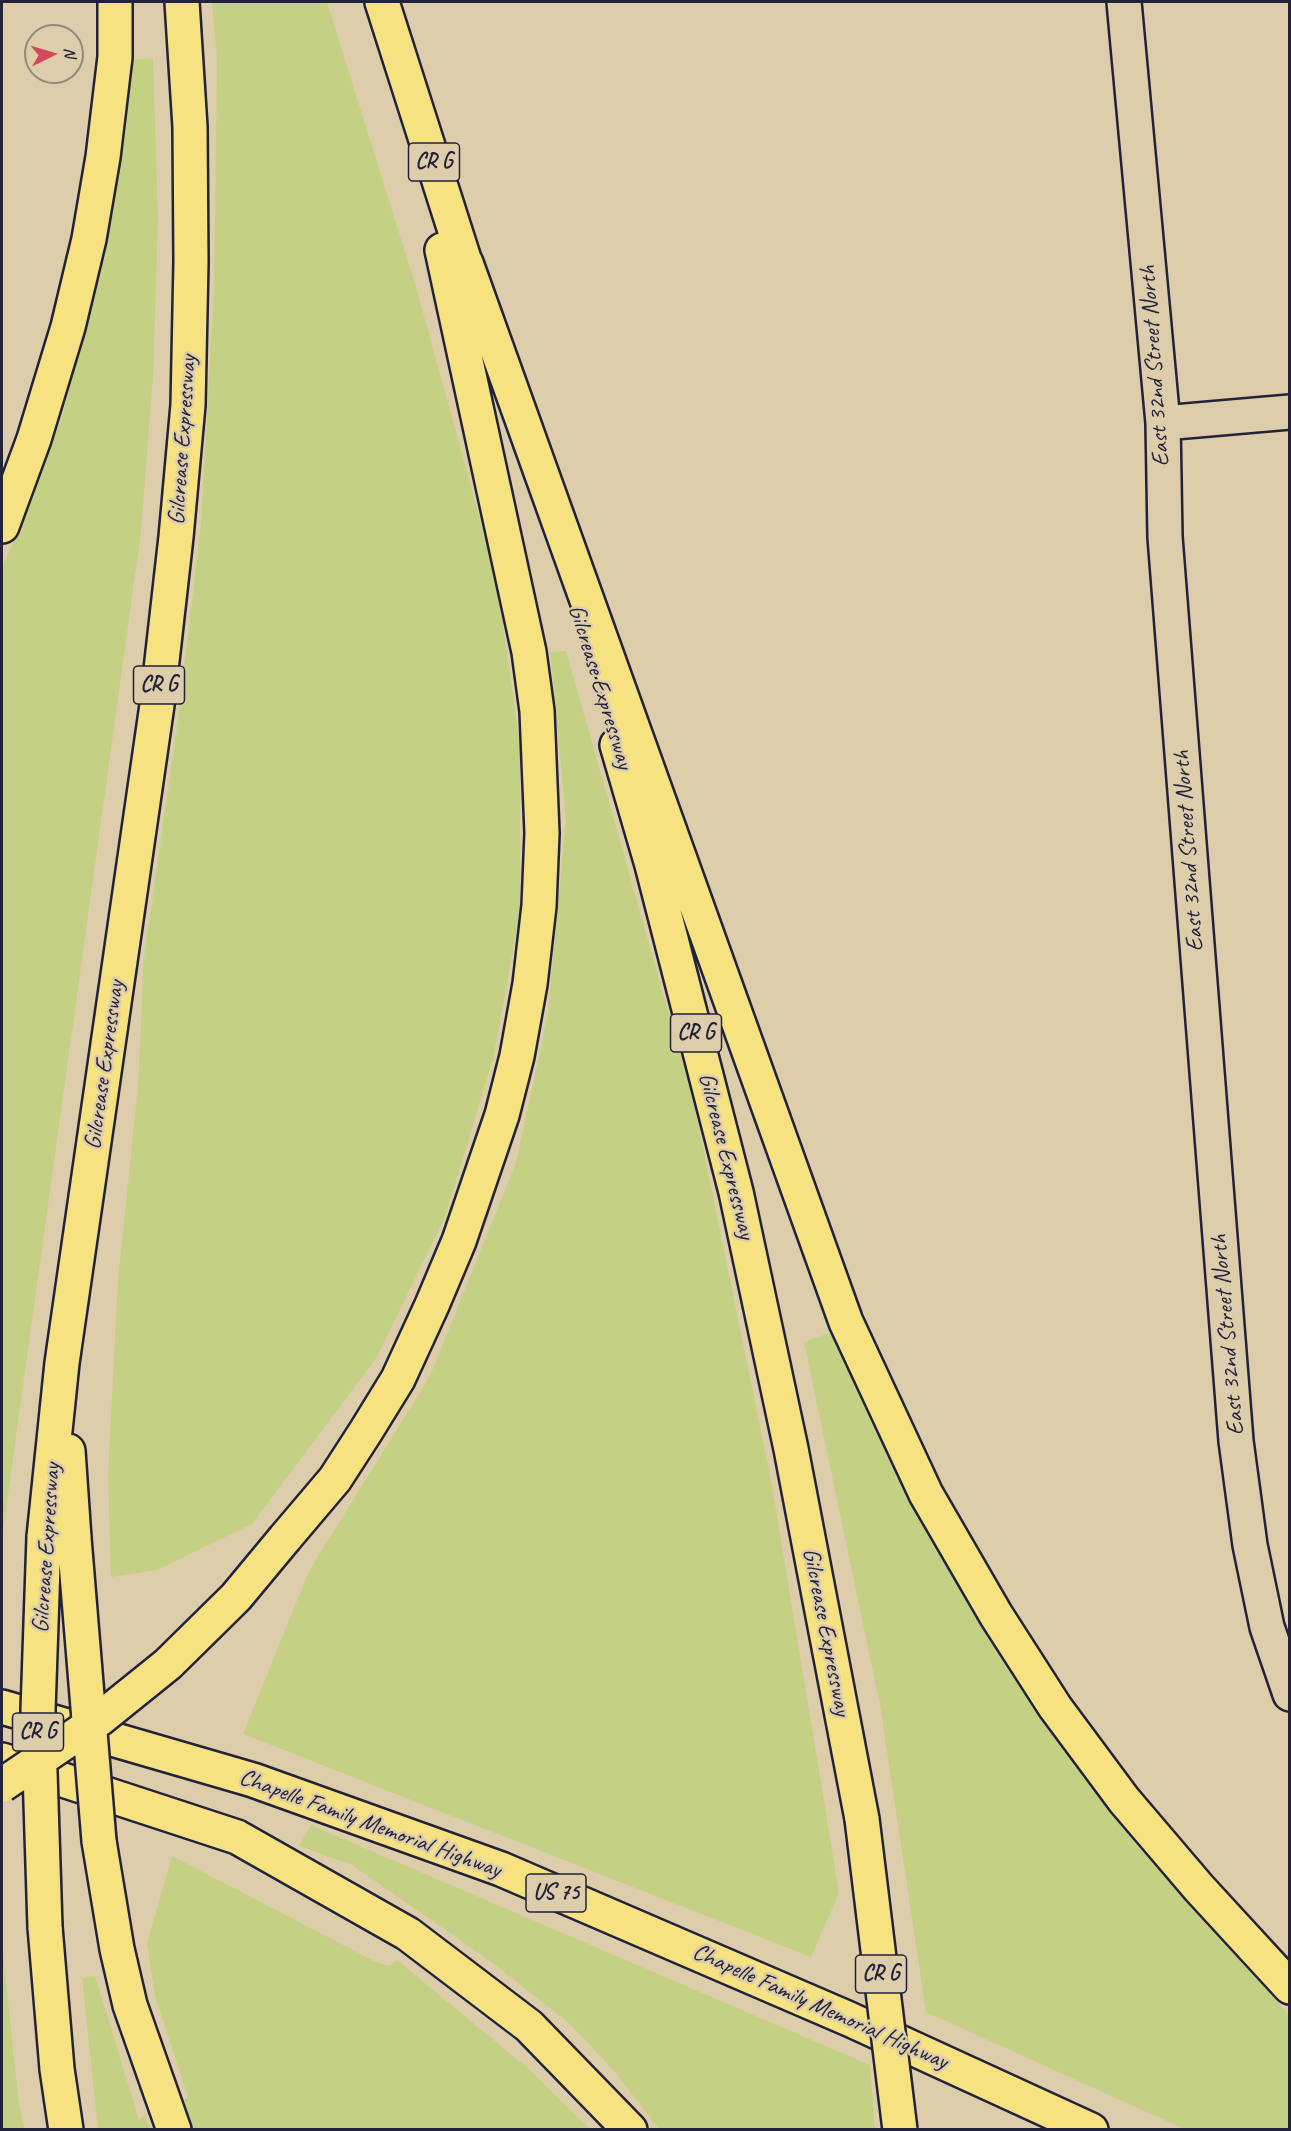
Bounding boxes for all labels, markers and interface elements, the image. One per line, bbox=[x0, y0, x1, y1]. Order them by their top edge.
north arrow bbox=[24, 24, 84, 84]
text: N bbox=[60, 47, 80, 58]
road number: CR G bbox=[408, 143, 460, 181]
street label: East 32nd Street North bbox=[1134, 265, 1176, 467]
street label: Gilcrease Expressway bbox=[163, 354, 203, 526]
street label: Gilcrease Expressway bbox=[561, 601, 639, 773]
road number: CR G bbox=[134, 666, 184, 704]
street label: East 32nd Street North bbox=[1168, 750, 1210, 952]
street label: Gilcrease Expressway bbox=[79, 979, 131, 1151]
road number: CR G bbox=[670, 1014, 722, 1052]
street label: Gilcrease Expressway bbox=[691, 1070, 761, 1242]
street label: East 32nd Street North bbox=[1205, 1234, 1251, 1436]
street label: Gilcrease Expressway bbox=[27, 1462, 67, 1634]
street label: Gilcrease Expressway bbox=[796, 1546, 856, 1718]
road number: CR G bbox=[12, 1713, 63, 1751]
street label: Chapelle Family Memorial Highway bbox=[235, 1763, 505, 1885]
road number: US 75 bbox=[526, 1874, 586, 1912]
street label: Chapelle Family Memorial Highway bbox=[688, 1938, 952, 2076]
road number: CR G bbox=[856, 1955, 906, 1993]

